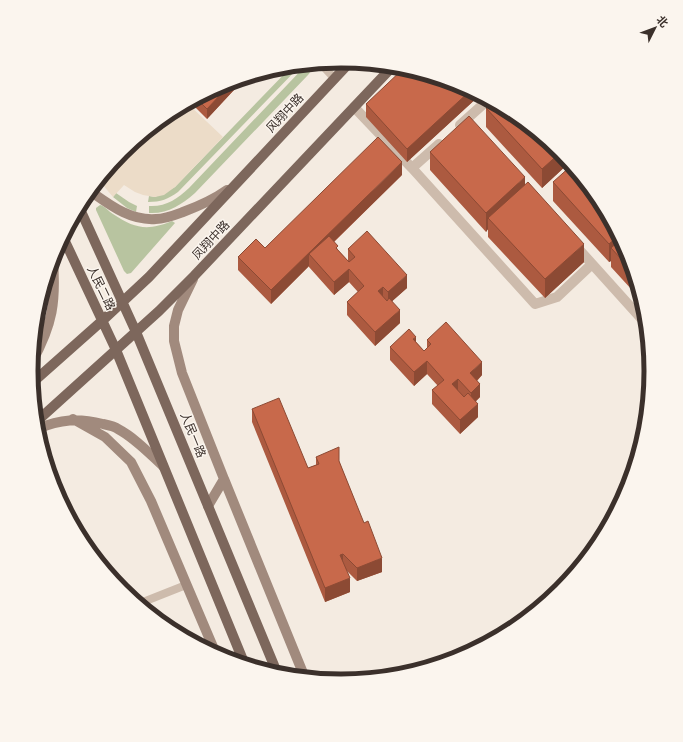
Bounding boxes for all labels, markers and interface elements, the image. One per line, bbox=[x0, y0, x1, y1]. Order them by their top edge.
north arrow bbox=[635, 8, 675, 48]
text: 北 bbox=[654, 13, 671, 30]
street label: 风翔中路 bbox=[264, 91, 306, 135]
street label: 凤翔中路 bbox=[190, 218, 232, 262]
street label: 人民二路 bbox=[84, 263, 118, 313]
street label: 人民一路 bbox=[178, 410, 208, 460]

